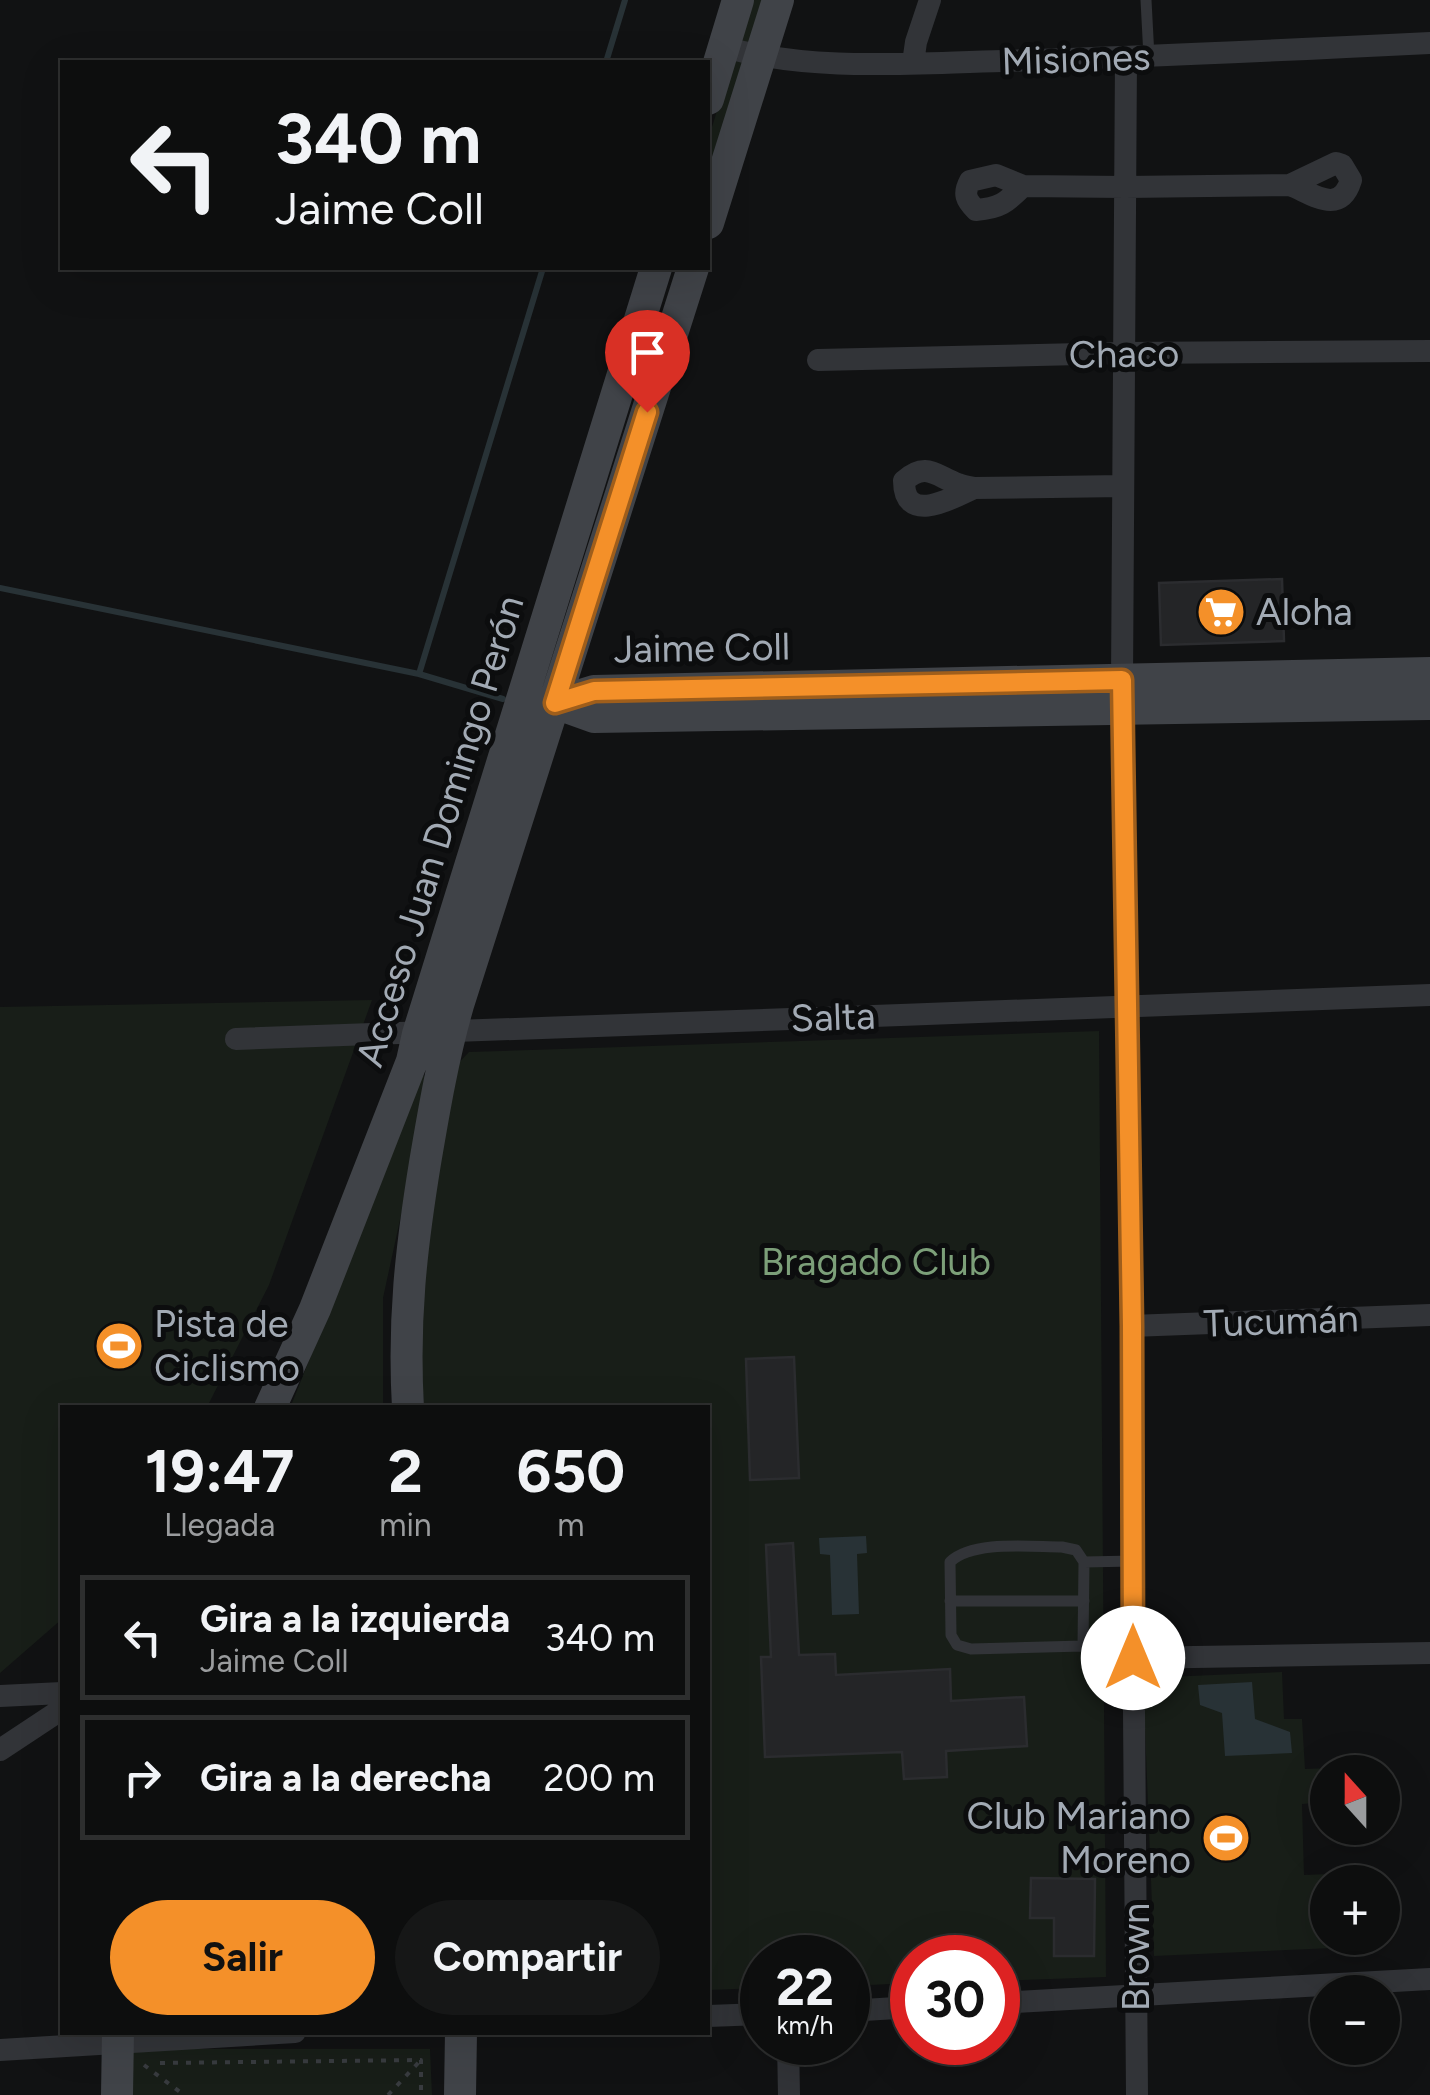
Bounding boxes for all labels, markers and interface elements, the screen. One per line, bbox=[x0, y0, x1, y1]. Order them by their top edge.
street label: Misiones bbox=[1001, 33, 1151, 85]
text: 340 m bbox=[275, 96, 481, 181]
icon: left bbox=[110, 100, 240, 230]
text: Jaime Coll bbox=[275, 181, 484, 235]
pin bbox=[605, 310, 690, 413]
icon: arrive bbox=[620, 325, 675, 380]
street label: Chaco bbox=[1068, 330, 1180, 378]
supermarket icon: Aloha bbox=[1195, 586, 1247, 638]
place label: Aloha bbox=[1256, 589, 1353, 635]
street label: Acceso Juan Domingo Perón bbox=[346, 590, 534, 1072]
street label: Jaime Coll bbox=[613, 623, 791, 673]
street label: Salta bbox=[790, 993, 876, 1041]
park label: Bragado Club bbox=[761, 1239, 991, 1285]
street label: Tucumán bbox=[1203, 1295, 1359, 1347]
place label: Pista de Ciclismo bbox=[154, 1301, 300, 1391]
sports icon: Pista de Ciclismo bbox=[93, 1320, 145, 1372]
text: 19:47 bbox=[145, 1435, 294, 1507]
text: 2 bbox=[388, 1435, 423, 1507]
text: 650 bbox=[517, 1435, 625, 1507]
text: Llegada bbox=[164, 1506, 275, 1544]
text: min bbox=[379, 1506, 432, 1544]
text: m bbox=[557, 1506, 584, 1544]
text: Gira a la izquierda bbox=[200, 1596, 510, 1642]
position arrow bbox=[1081, 1606, 1185, 1710]
icon: left bbox=[115, 1610, 170, 1665]
text: 340 m bbox=[545, 1615, 655, 1661]
text: Jaime Coll bbox=[200, 1642, 349, 1680]
icon: right bbox=[115, 1750, 170, 1805]
text: Gira a la derecha bbox=[200, 1755, 492, 1801]
text: 200 m bbox=[543, 1755, 655, 1801]
north arrow bbox=[1310, 1755, 1400, 1845]
map controls bbox=[1310, 1755, 1400, 2065]
place label: Club Mariano Moreno bbox=[967, 1793, 1191, 1883]
sports icon: Club Mariano Moreno bbox=[1200, 1812, 1252, 1864]
button: + bbox=[1310, 1865, 1400, 1955]
button: Salir bbox=[110, 1900, 375, 2015]
button: Compartir bbox=[395, 1900, 660, 2015]
street label: Brown bbox=[1113, 1903, 1159, 2011]
speed limit sign: 30 bbox=[890, 1935, 1020, 2065]
text: 22 bbox=[776, 1957, 834, 2018]
button: − bbox=[1310, 1975, 1400, 2065]
text: km/h bbox=[776, 2010, 834, 2040]

